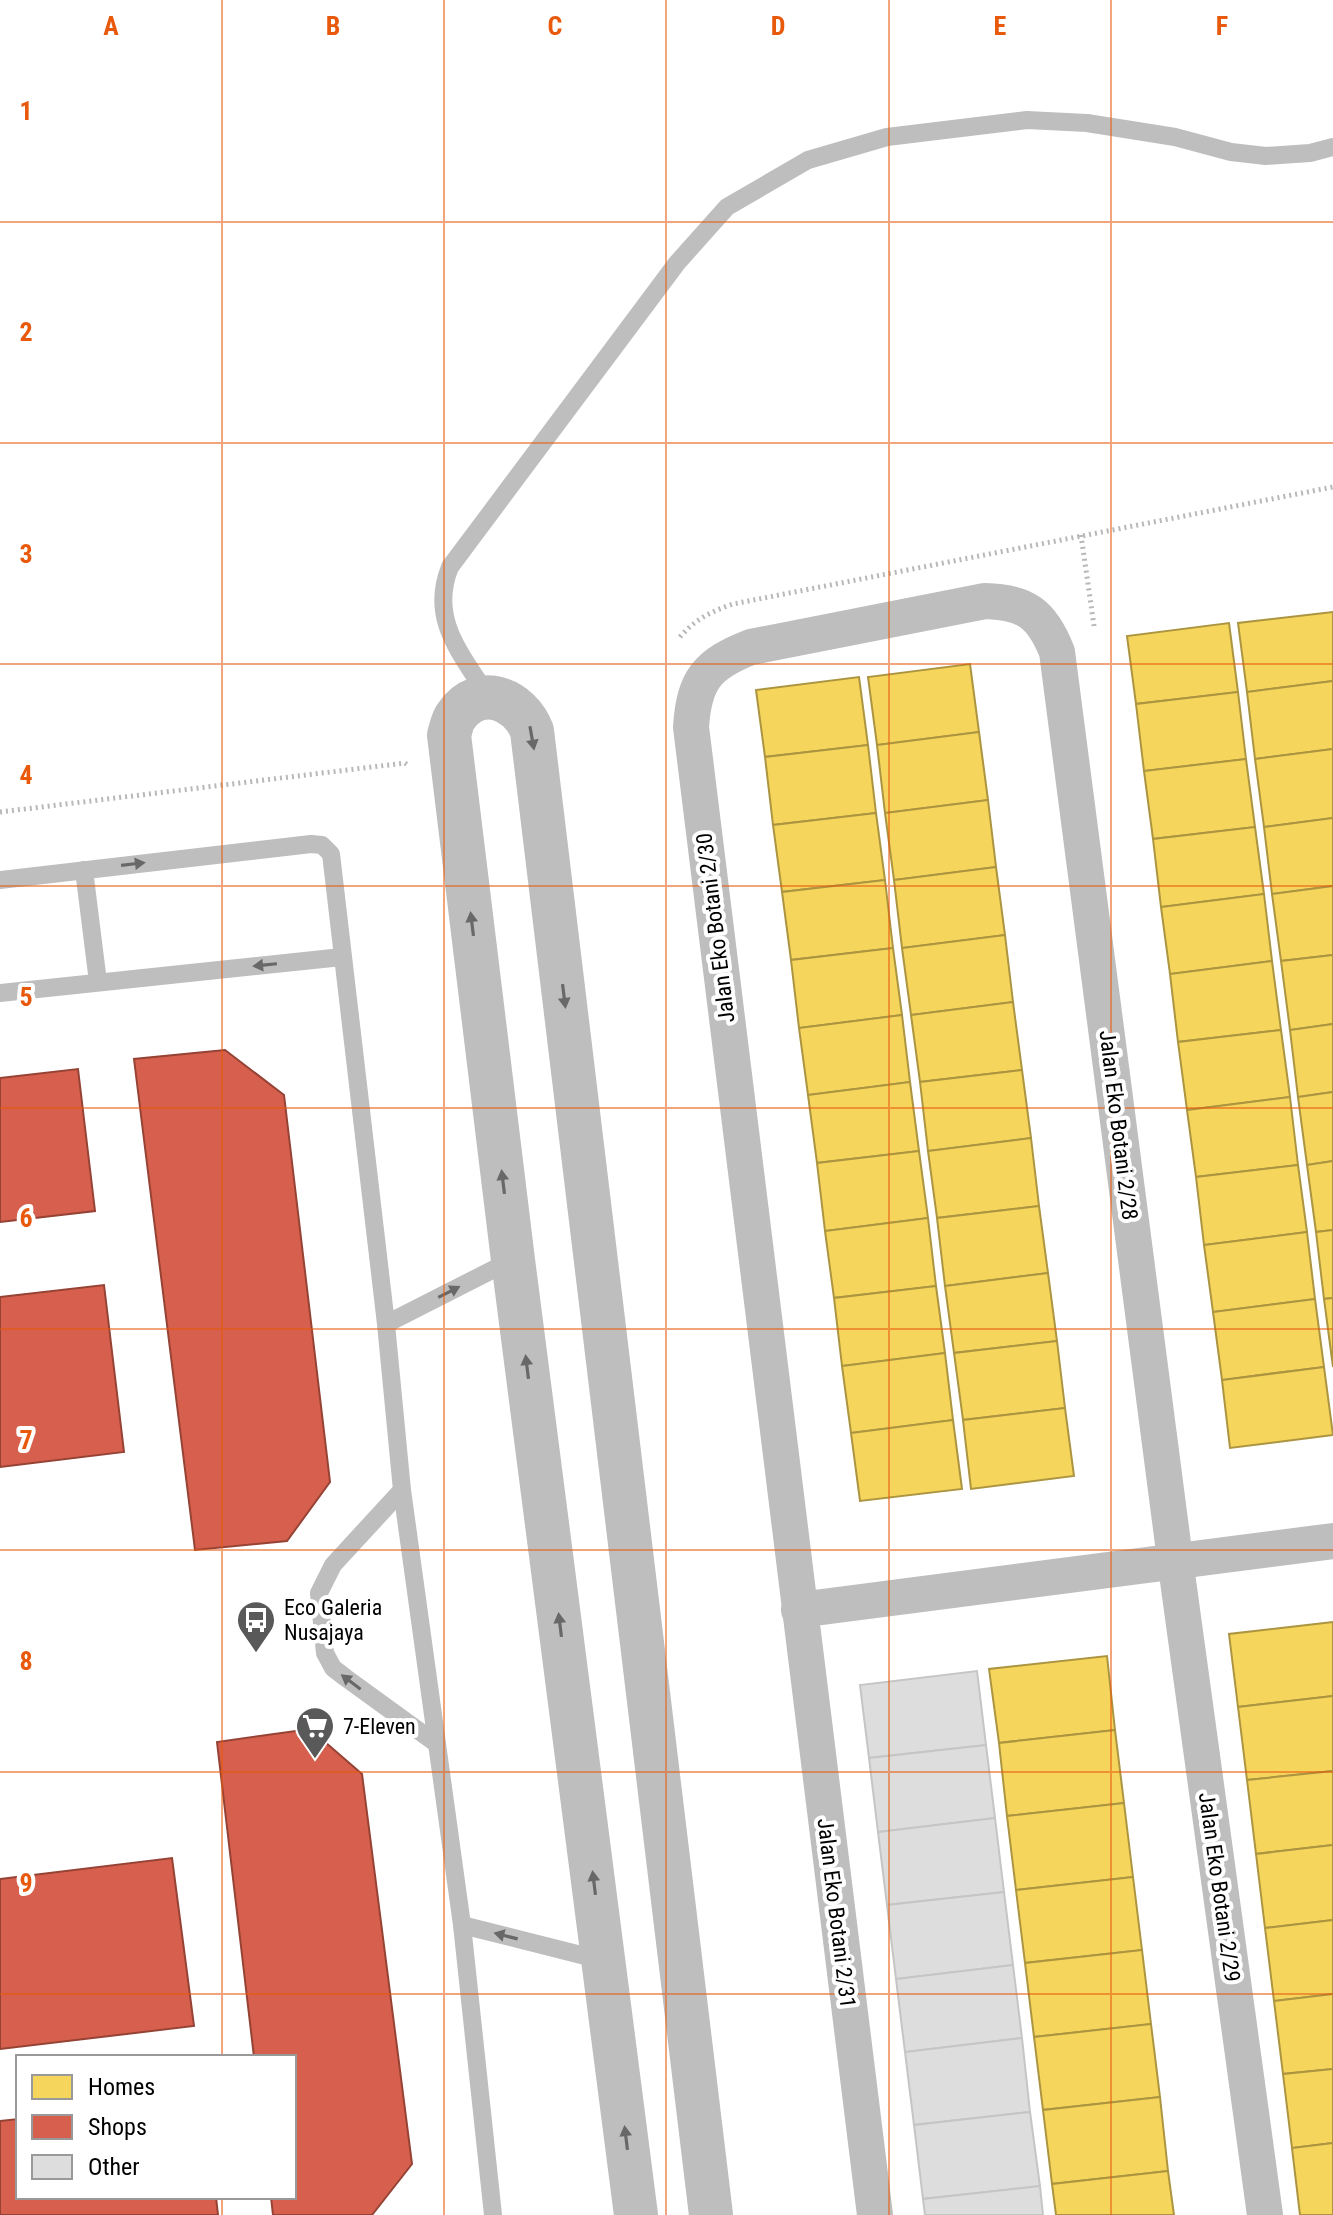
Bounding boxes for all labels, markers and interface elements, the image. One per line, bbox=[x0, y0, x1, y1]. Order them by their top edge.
text: A bbox=[103, 11, 119, 41]
text: B bbox=[326, 11, 340, 41]
text: C bbox=[548, 11, 563, 41]
text: D bbox=[771, 11, 785, 41]
text: E bbox=[994, 11, 1007, 41]
text: F bbox=[1216, 11, 1228, 41]
text: 1 bbox=[19, 96, 33, 126]
text: 2 bbox=[19, 317, 33, 347]
text: 3 bbox=[19, 539, 33, 569]
one-way arrow bbox=[527, 726, 539, 751]
text: 4 bbox=[19, 760, 33, 790]
street label: Jalan Eko Botani 2/30 bbox=[691, 832, 740, 1024]
one-way arrow bbox=[121, 858, 146, 871]
one-way arrow bbox=[465, 911, 478, 936]
one-way arrow bbox=[252, 959, 277, 972]
text: 5 bbox=[19, 982, 33, 1012]
one-way arrow bbox=[558, 984, 571, 1009]
street label: Jalan Eko Botani 2/28 bbox=[1094, 1029, 1143, 1221]
one-way arrow bbox=[497, 1169, 510, 1194]
text: 6 bbox=[19, 1203, 33, 1233]
one-way arrow bbox=[438, 1285, 461, 1298]
one-way arrow bbox=[520, 1354, 533, 1379]
text: 7 bbox=[19, 1425, 33, 1455]
place label: Eco Galeria Nusajaya bbox=[284, 1595, 382, 1645]
bus stop icon: Eco Galeria Nusajaya bbox=[235, 1599, 277, 1654]
one-way arrow bbox=[553, 1612, 566, 1637]
text: 8 bbox=[19, 1646, 33, 1676]
one-way arrow bbox=[341, 1674, 361, 1690]
supermarket icon: 7-Eleven bbox=[294, 1705, 336, 1760]
place label: 7-Eleven bbox=[343, 1714, 416, 1739]
street label: Jalan Eko Botani 2/29 bbox=[1194, 1791, 1245, 1983]
street label: Jalan Eko Botani 2/31 bbox=[812, 1817, 861, 2009]
text: 9 bbox=[19, 1868, 33, 1898]
one-way arrow bbox=[587, 1870, 600, 1895]
one-way arrow bbox=[493, 1930, 518, 1942]
legend bbox=[16, 2055, 296, 2199]
text: Homes bbox=[88, 2073, 155, 2101]
text: Shops bbox=[88, 2113, 147, 2141]
one-way arrow bbox=[620, 2125, 633, 2150]
text: Other bbox=[88, 2153, 140, 2181]

